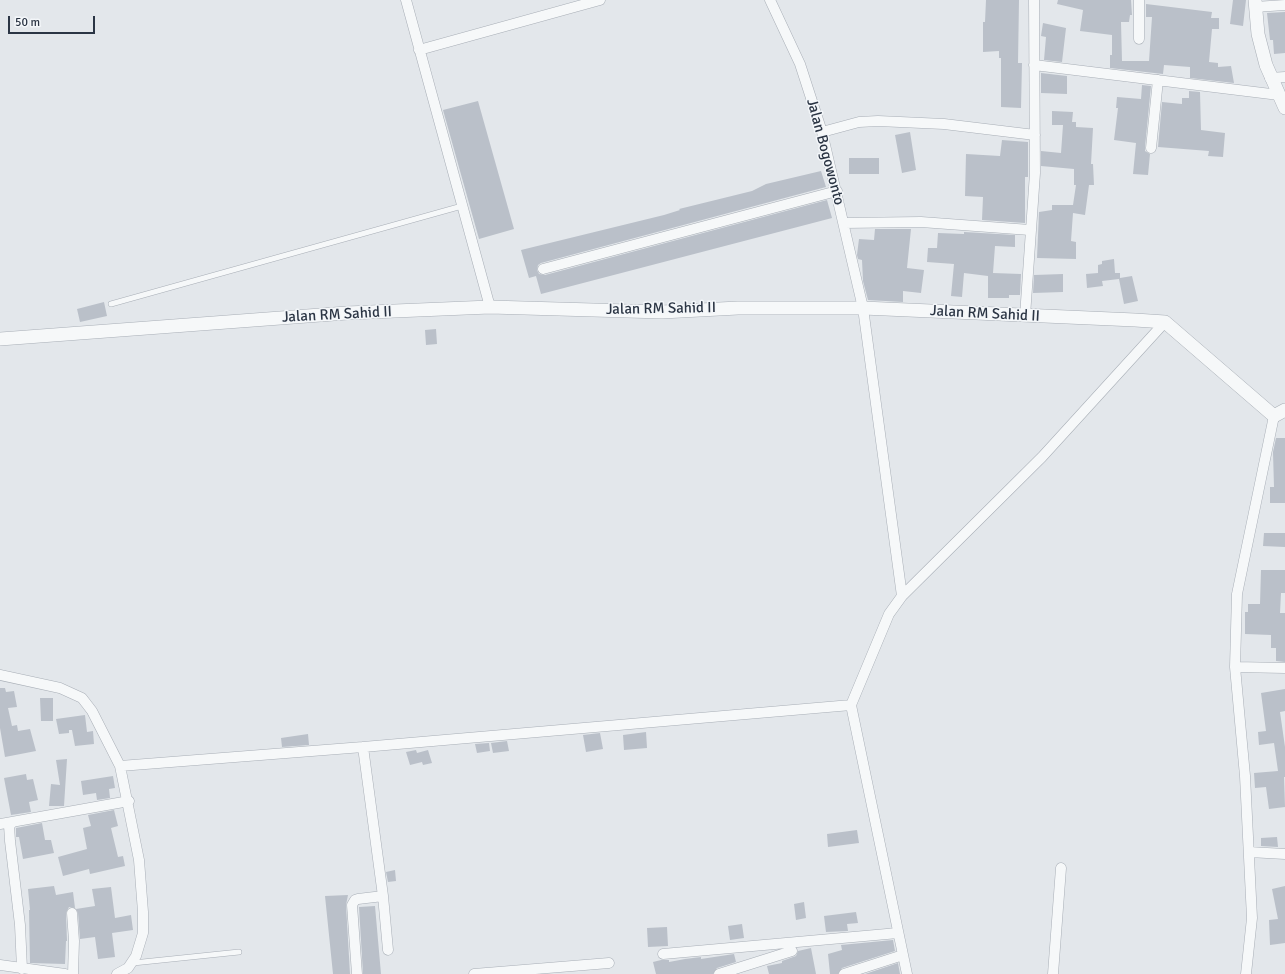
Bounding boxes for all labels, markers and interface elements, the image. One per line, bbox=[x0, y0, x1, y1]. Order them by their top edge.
scale bar bbox=[10, 8, 97, 34]
text: 50 m bbox=[15, 15, 40, 30]
street label: Jalan Bogowonto bbox=[802, 97, 848, 207]
street label: Jalan RM Sahid II bbox=[606, 299, 716, 319]
street label: Jalan RM Sahid II bbox=[930, 302, 1040, 326]
street label: Jalan RM Sahid II bbox=[282, 303, 392, 327]

